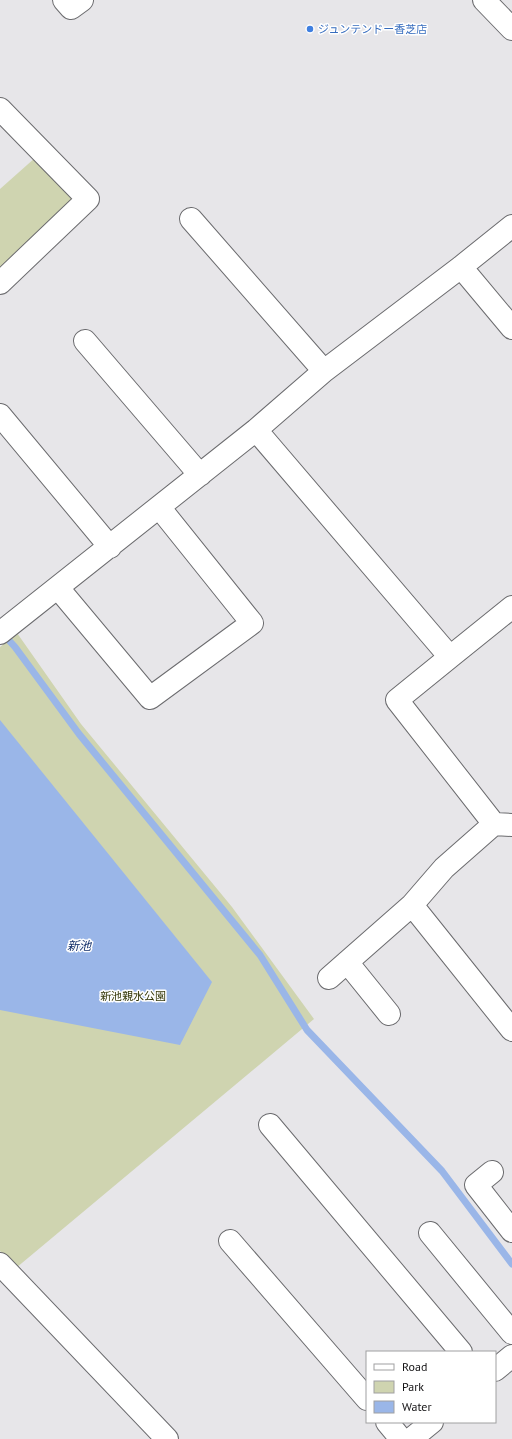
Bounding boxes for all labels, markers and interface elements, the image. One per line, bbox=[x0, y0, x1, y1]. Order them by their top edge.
place label: ジュンテンドー香芝店 bbox=[318, 22, 427, 36]
marker: ジュンテンドー香芝店 bbox=[305, 24, 315, 34]
water label: 新池 bbox=[67, 938, 92, 953]
park label: 新池親水公園 bbox=[100, 989, 166, 1003]
legend bbox=[366, 1351, 496, 1423]
text: Road bbox=[402, 1359, 427, 1374]
text: Park bbox=[402, 1379, 424, 1394]
text: Water bbox=[402, 1399, 432, 1414]

